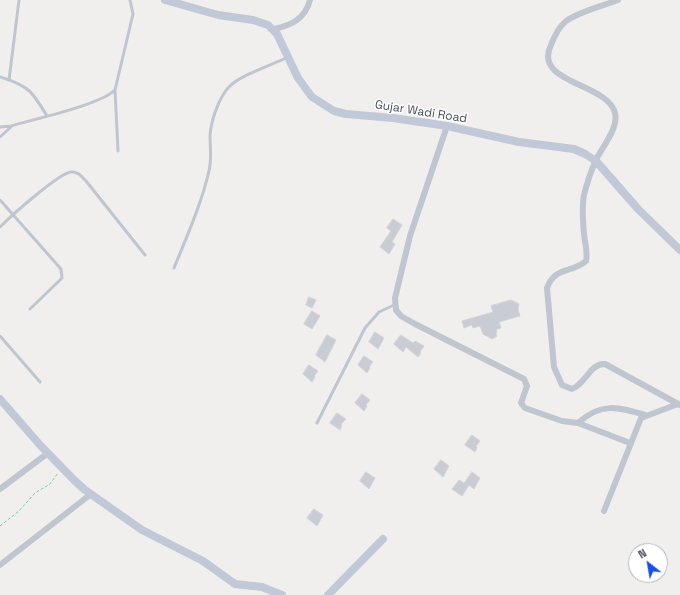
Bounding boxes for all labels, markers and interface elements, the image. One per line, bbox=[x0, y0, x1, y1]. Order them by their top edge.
street label: Gujar Wadi Road bbox=[374, 98, 468, 126]
north arrow bbox=[628, 543, 668, 583]
text: N bbox=[636, 546, 649, 561]

